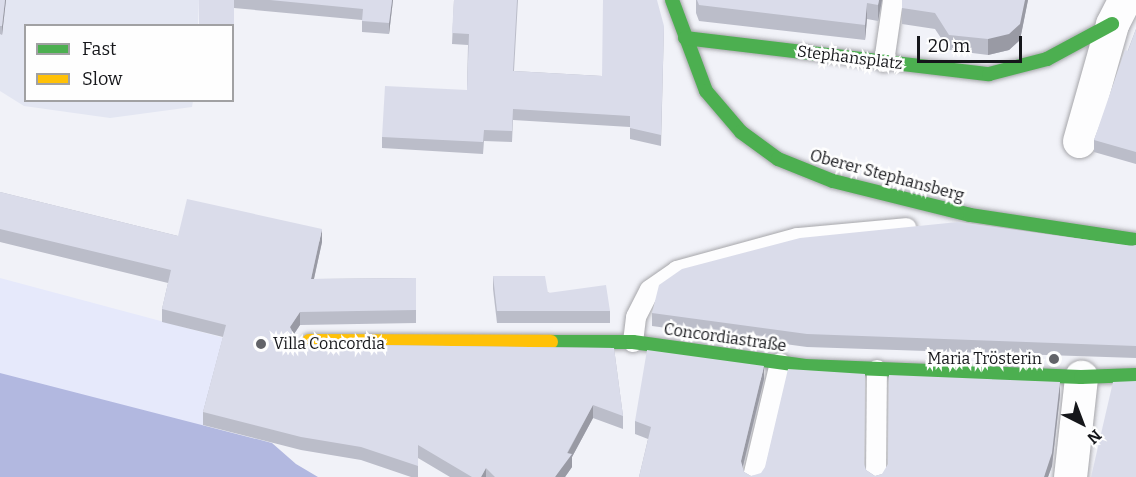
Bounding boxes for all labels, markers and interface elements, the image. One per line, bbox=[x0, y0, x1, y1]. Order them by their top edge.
legend bbox=[24, 24, 234, 102]
scale bar bbox=[920, 24, 1025, 62]
text: 20 m bbox=[928, 35, 970, 57]
text: Fast bbox=[82, 38, 117, 60]
street label: Stephansplatz bbox=[796, 42, 904, 74]
text: Slow bbox=[82, 68, 122, 90]
street label: Oberer Stephansberg bbox=[808, 146, 966, 206]
street label: Concordiastraße bbox=[662, 320, 788, 356]
place label: Villa Concordia bbox=[273, 334, 385, 354]
marker: Villa Concordia bbox=[254, 337, 268, 351]
place label: Maria Trösterin bbox=[927, 349, 1042, 369]
marker: Maria Trösterin bbox=[1047, 352, 1061, 366]
north arrow bbox=[1052, 393, 1112, 453]
text: N bbox=[1083, 426, 1105, 448]

